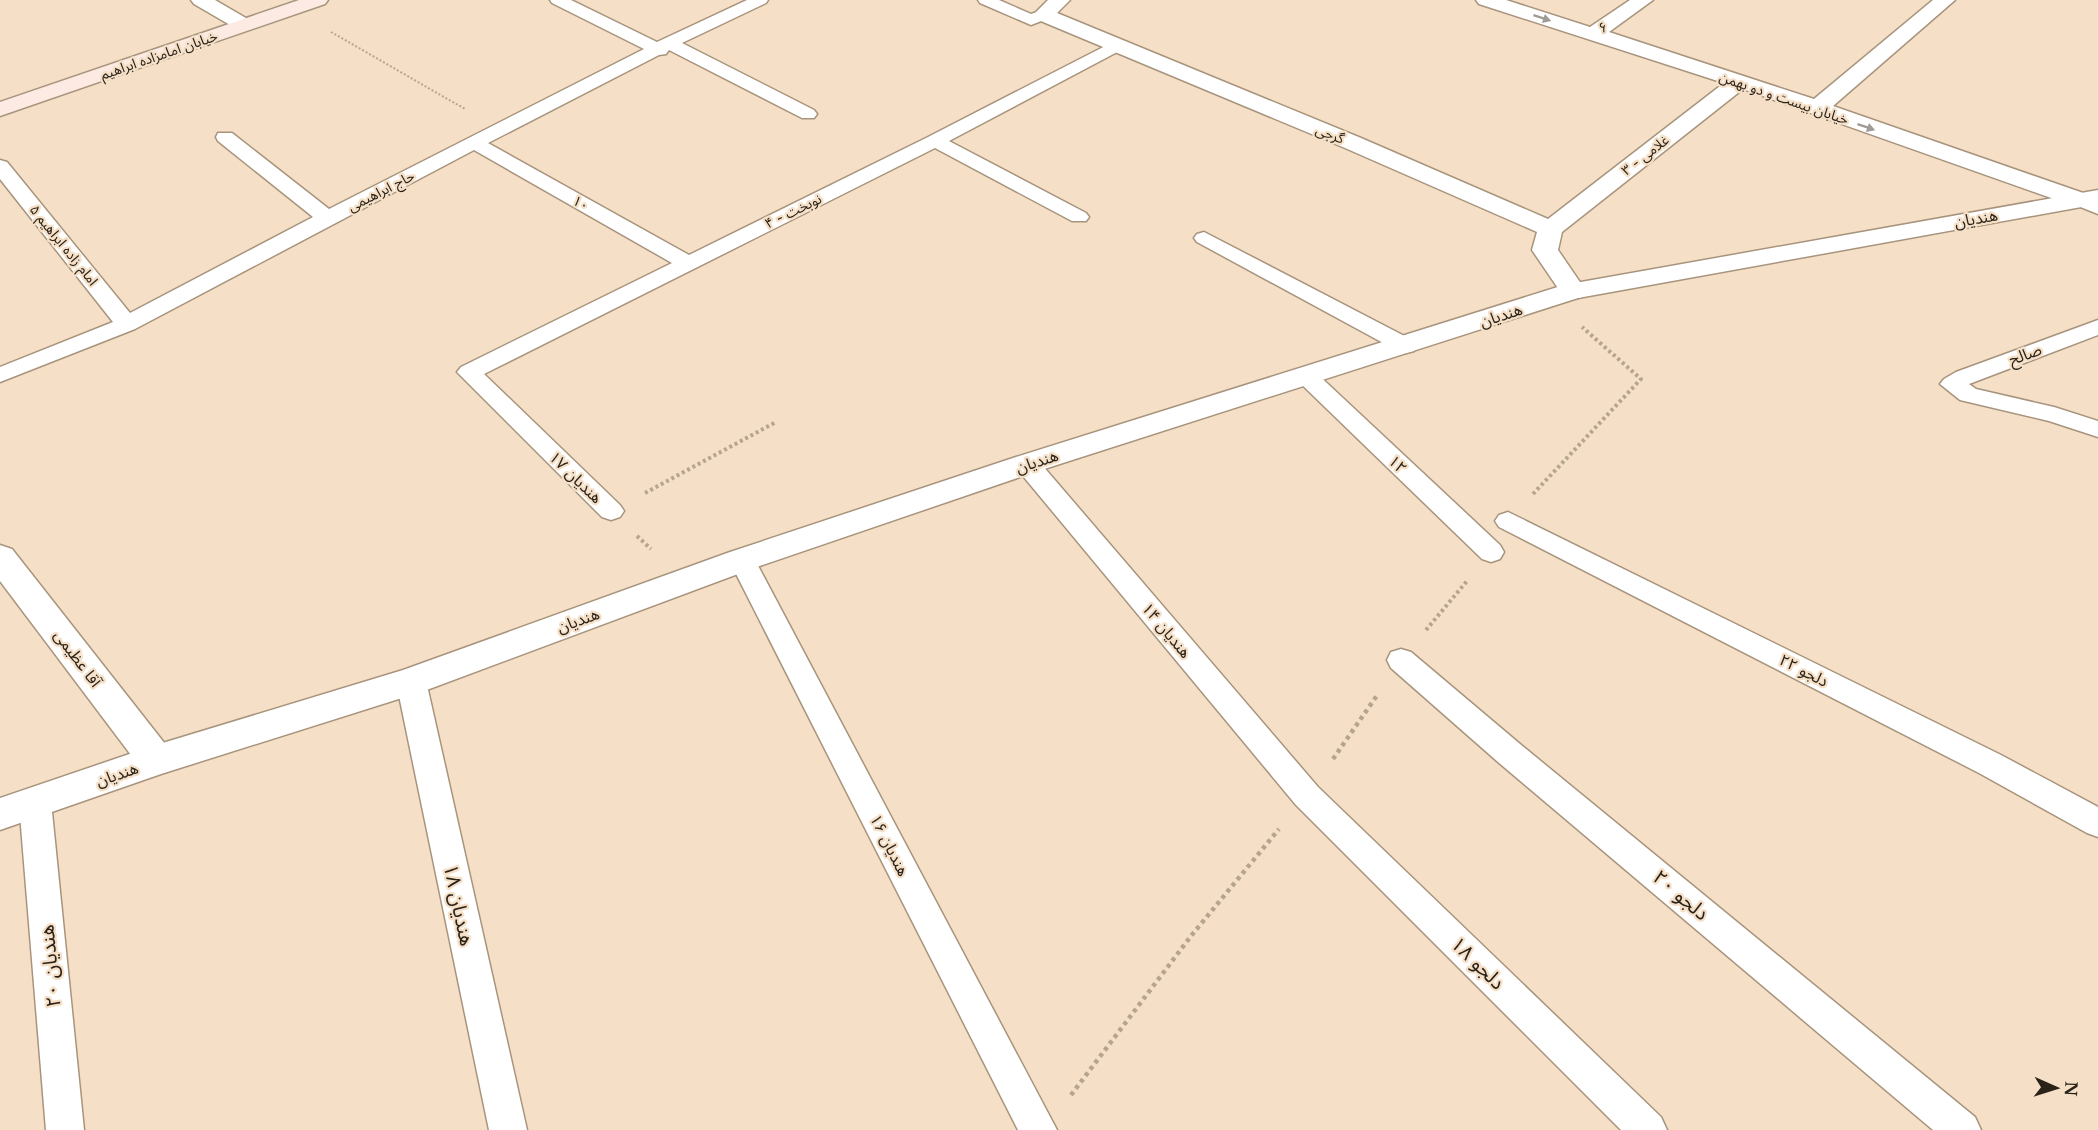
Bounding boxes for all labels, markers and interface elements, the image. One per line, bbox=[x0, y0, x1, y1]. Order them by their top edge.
one-way arrow bbox=[1533, 14, 1551, 23]
street label: ۶ bbox=[1595, 17, 1611, 37]
street label: خیابان امامزاده ابراهیم bbox=[98, 27, 221, 85]
street label: خیابان بیست و دو بهمن bbox=[1717, 67, 1851, 129]
street label: گرجی bbox=[1313, 120, 1347, 148]
one-way arrow bbox=[1857, 122, 1875, 132]
street label: ۳ - غلامی bbox=[1618, 131, 1672, 179]
street label: حاج ابراهیمی bbox=[345, 167, 418, 217]
street label: ۴ - نوبخت bbox=[762, 189, 825, 232]
street label: ۱۰ bbox=[570, 191, 592, 215]
street label: امام زاده ابراهیم ۵ bbox=[24, 201, 102, 290]
street label: هندیان bbox=[1953, 204, 1999, 232]
street label: هندیان bbox=[1477, 299, 1525, 331]
street label: صالح bbox=[2006, 339, 2045, 372]
street label: هندیان bbox=[1013, 445, 1061, 477]
street label: هندیان ۱۷ bbox=[545, 447, 607, 507]
street label: ۱۲ bbox=[1384, 450, 1412, 478]
street label: هندیان ۱۴ bbox=[1138, 598, 1196, 662]
street label: هندیان bbox=[554, 603, 602, 637]
street label: آقا عظیمی bbox=[50, 625, 107, 692]
street label: دلجو ۲۲ bbox=[1776, 649, 1832, 691]
street label: هندیان bbox=[93, 757, 141, 791]
street label: هندیان ۱۶ bbox=[866, 811, 914, 879]
street label: هندیان ۱۸ bbox=[439, 862, 479, 948]
street label: دلجو ۲۰ bbox=[1648, 865, 1714, 925]
street label: هندیان ۲۰ bbox=[34, 924, 66, 1008]
street label: دلجو ۱۸ bbox=[1446, 932, 1510, 994]
north arrow bbox=[2026, 1058, 2086, 1118]
text: N bbox=[2061, 1081, 2081, 1097]

